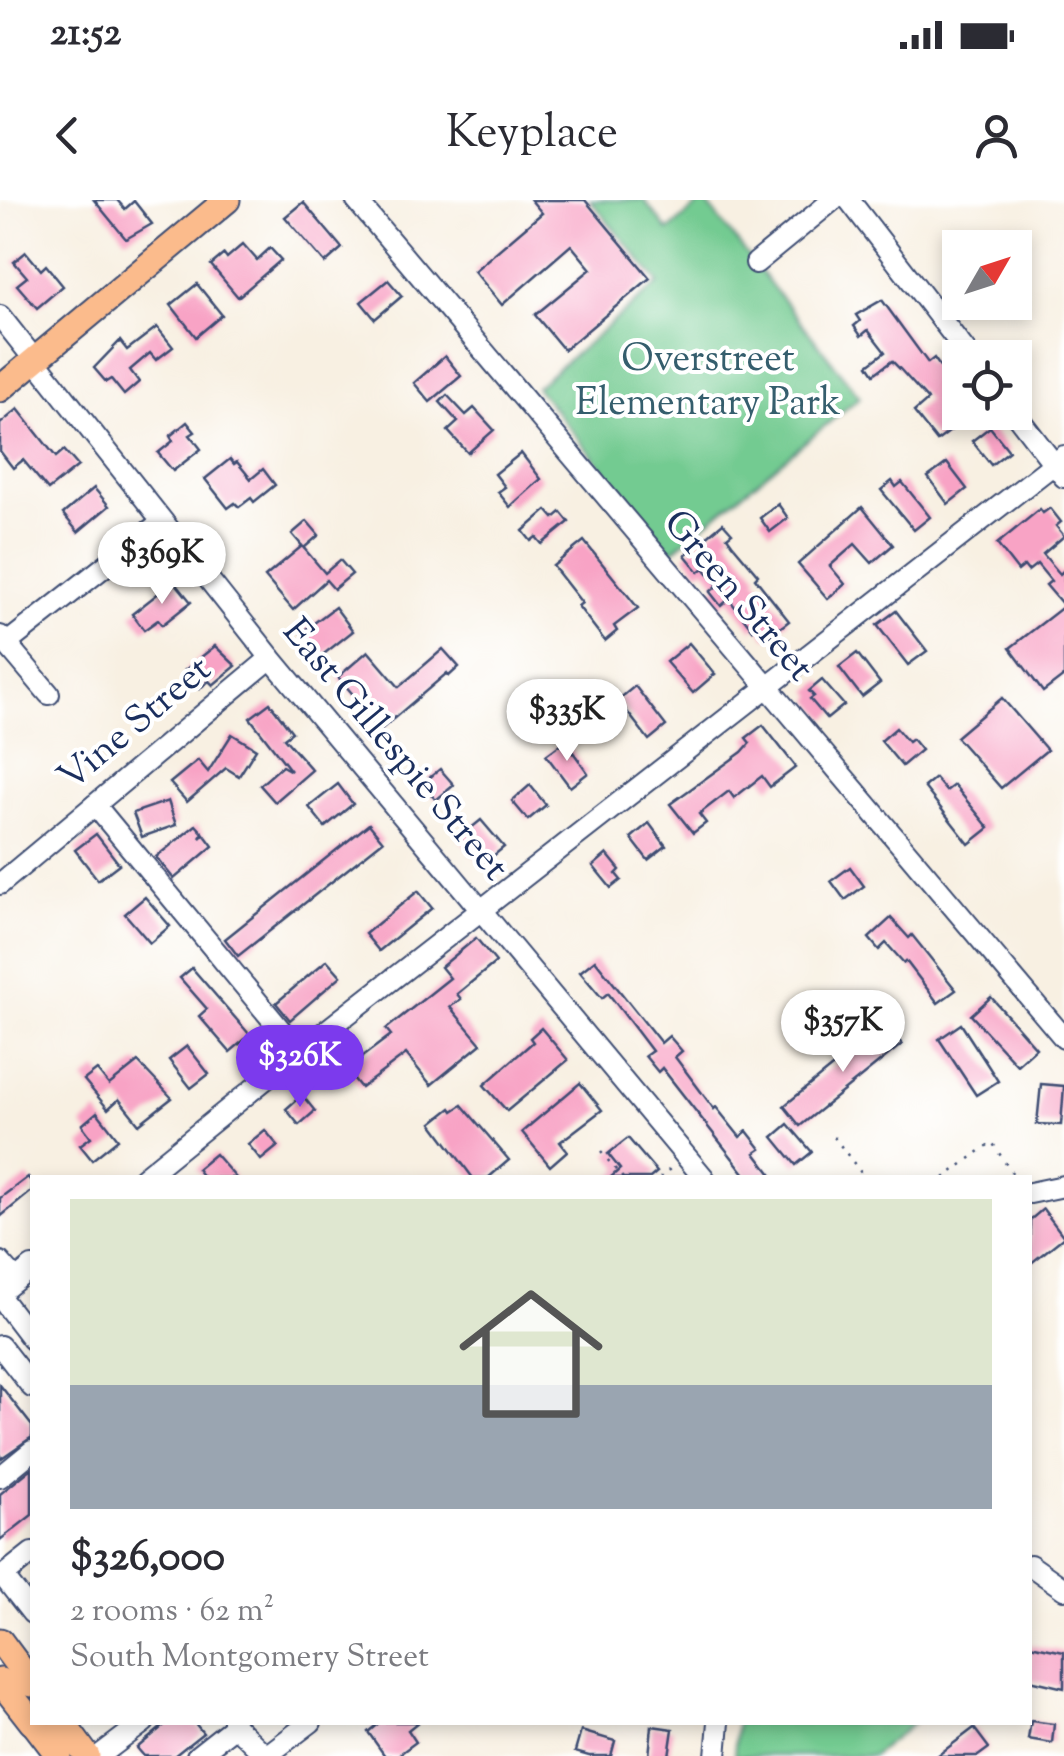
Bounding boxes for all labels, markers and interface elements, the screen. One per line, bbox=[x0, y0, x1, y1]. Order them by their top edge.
text: 21:52 bbox=[50, 8, 121, 62]
text: Keyplace bbox=[446, 103, 618, 168]
icon: back bbox=[40, 108, 95, 163]
icon: person bbox=[969, 108, 1024, 163]
north arrow bbox=[942, 230, 1032, 320]
map controls bbox=[942, 230, 1032, 430]
park label: Overstreet Elementary Park bbox=[575, 334, 841, 432]
button: locate bbox=[942, 340, 1032, 430]
street label: Green Street bbox=[649, 499, 825, 695]
pin: $369K bbox=[92, 522, 232, 607]
text: $369K bbox=[120, 531, 204, 577]
street label: East Gillespie Street bbox=[268, 608, 520, 894]
street label: Vine Street bbox=[48, 645, 224, 805]
pin: $335K bbox=[497, 679, 637, 764]
text: $335K bbox=[528, 688, 606, 734]
pin: $357K bbox=[773, 990, 913, 1075]
text: $357K bbox=[803, 999, 883, 1045]
pin: $326K bbox=[230, 1025, 370, 1110]
text: $326K bbox=[258, 1034, 342, 1080]
icon: home bbox=[441, 1264, 621, 1444]
text: $326,000 bbox=[70, 1529, 225, 1589]
text: 2 rooms · 62 m² bbox=[70, 1589, 274, 1635]
text: South Montgomery Street bbox=[70, 1635, 429, 1681]

